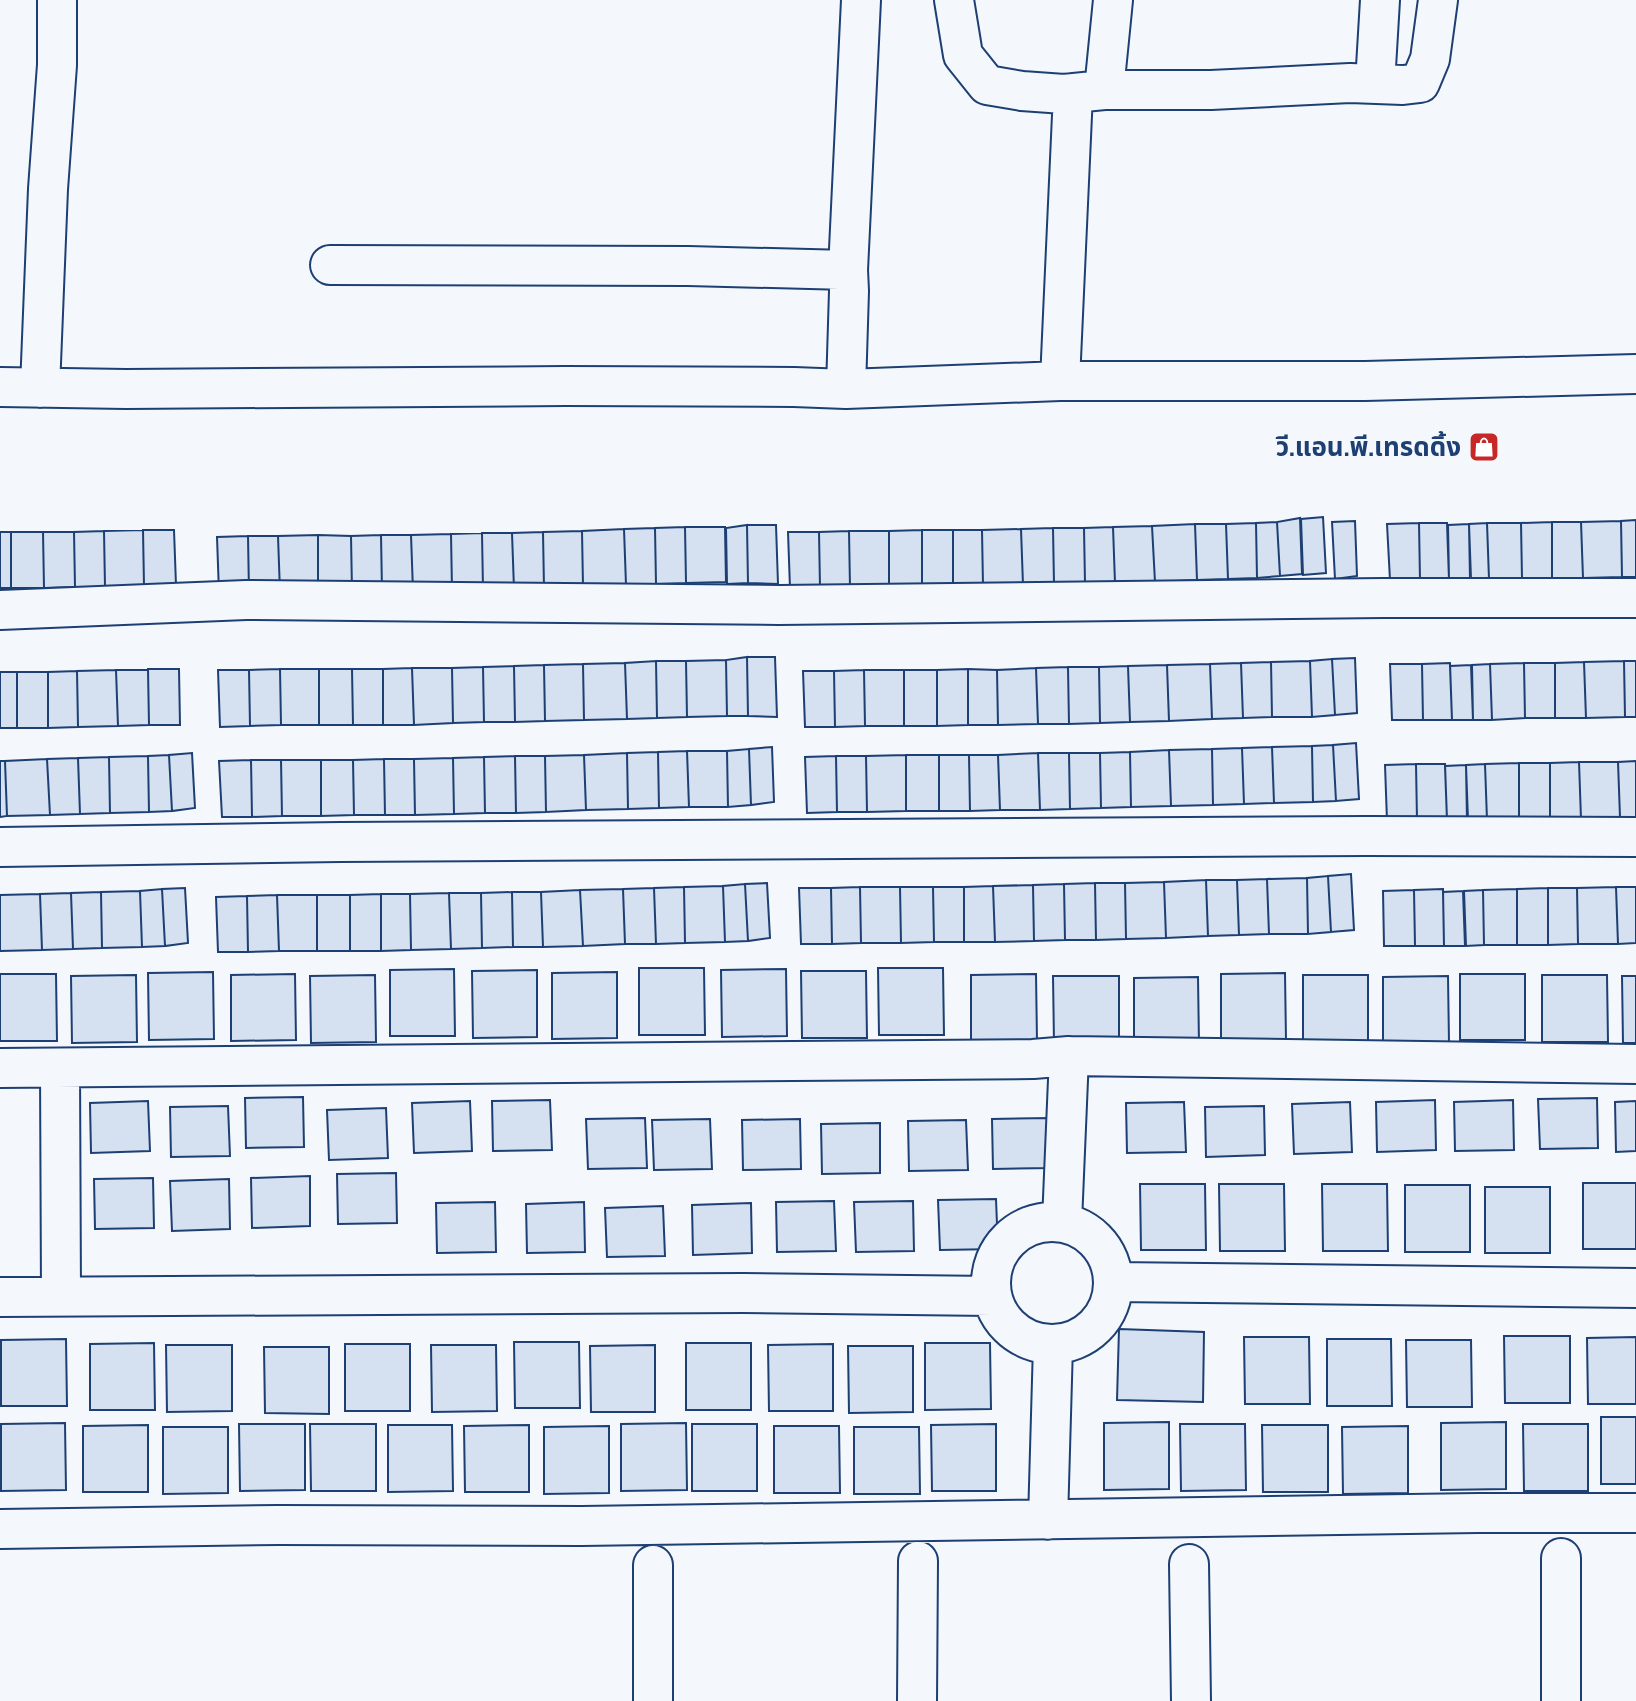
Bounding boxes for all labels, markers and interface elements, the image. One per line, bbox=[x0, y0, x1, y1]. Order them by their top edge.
shop icon: วี.แอน.พี.เทรดดิ้ง bbox=[1467, 430, 1501, 464]
place label: วี.แอน.พี.เทรดดิ้ง bbox=[1276, 431, 1461, 463]

